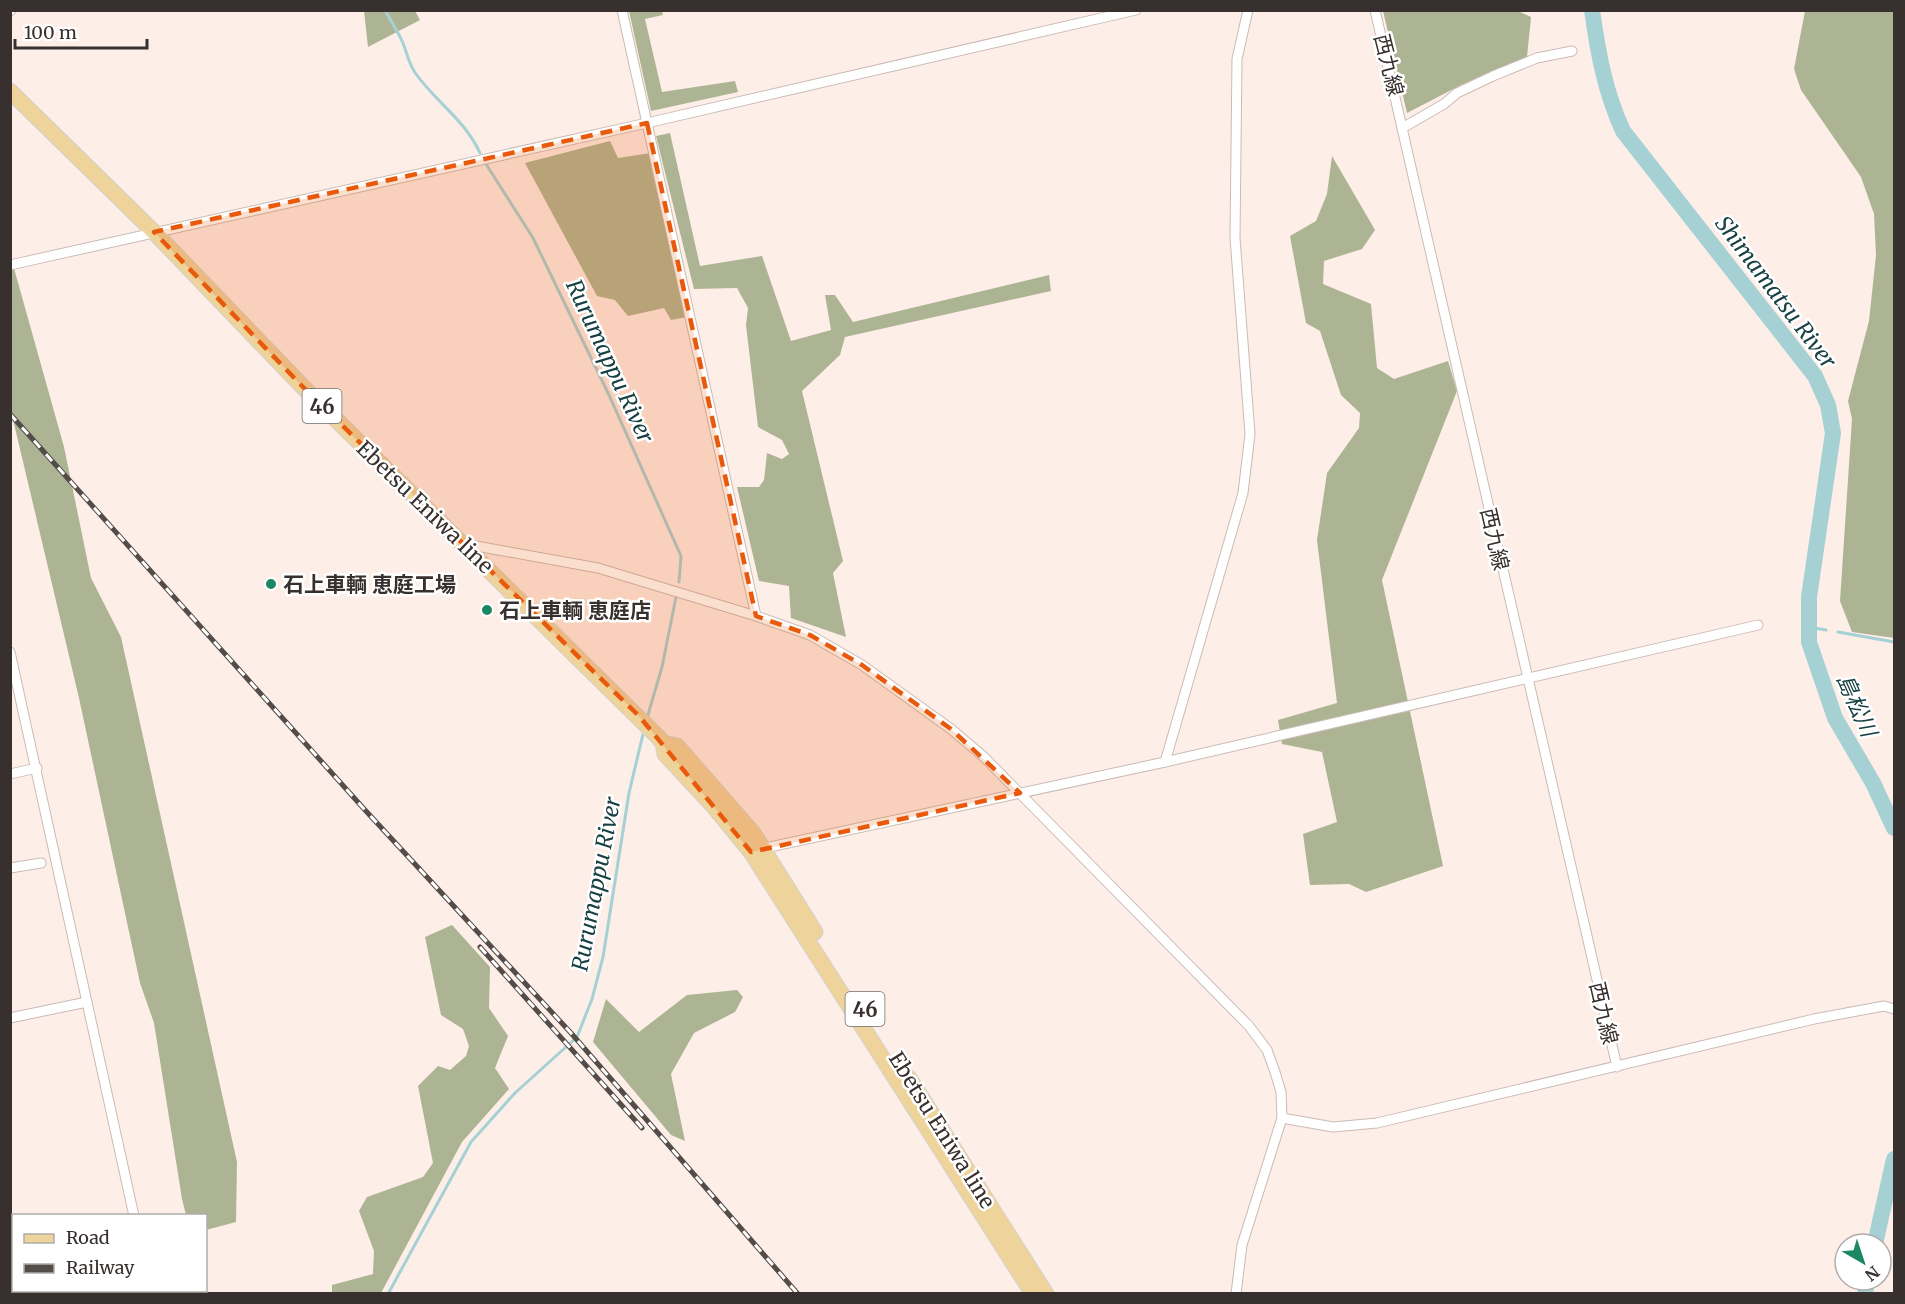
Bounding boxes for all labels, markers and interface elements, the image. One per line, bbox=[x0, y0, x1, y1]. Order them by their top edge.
scale bar bbox=[15, 12, 147, 50]
text: 100 m bbox=[24, 21, 77, 44]
street label: 西九線 bbox=[1368, 31, 1410, 99]
water label: Shimamatsu River bbox=[1709, 210, 1843, 375]
water label: Rurumappu River bbox=[560, 275, 660, 448]
road number: 46 bbox=[302, 389, 342, 423]
street label: Ebetsu Eniwa line bbox=[351, 435, 499, 579]
street label: 西九線 bbox=[1475, 505, 1515, 573]
place label: 石上車輌 恵庭工場 bbox=[283, 571, 456, 598]
marker: 石上車輌 恵庭工場 bbox=[264, 577, 278, 591]
place label: 石上車輌 恵庭店 bbox=[499, 597, 651, 624]
marker: 石上車輌 恵庭店 bbox=[480, 603, 494, 617]
water label: 島松川 bbox=[1831, 669, 1884, 743]
water label: Rurumappu River bbox=[565, 794, 627, 973]
street label: 西九線 bbox=[1584, 979, 1624, 1047]
road number: 46 bbox=[846, 992, 884, 1026]
street label: Ebetsu Eniwa line bbox=[883, 1047, 1001, 1214]
legend bbox=[12, 1214, 207, 1292]
text: Road bbox=[66, 1226, 110, 1249]
north arrow bbox=[1833, 1232, 1893, 1292]
text: Railway bbox=[66, 1256, 135, 1279]
text: N bbox=[1861, 1262, 1884, 1286]

